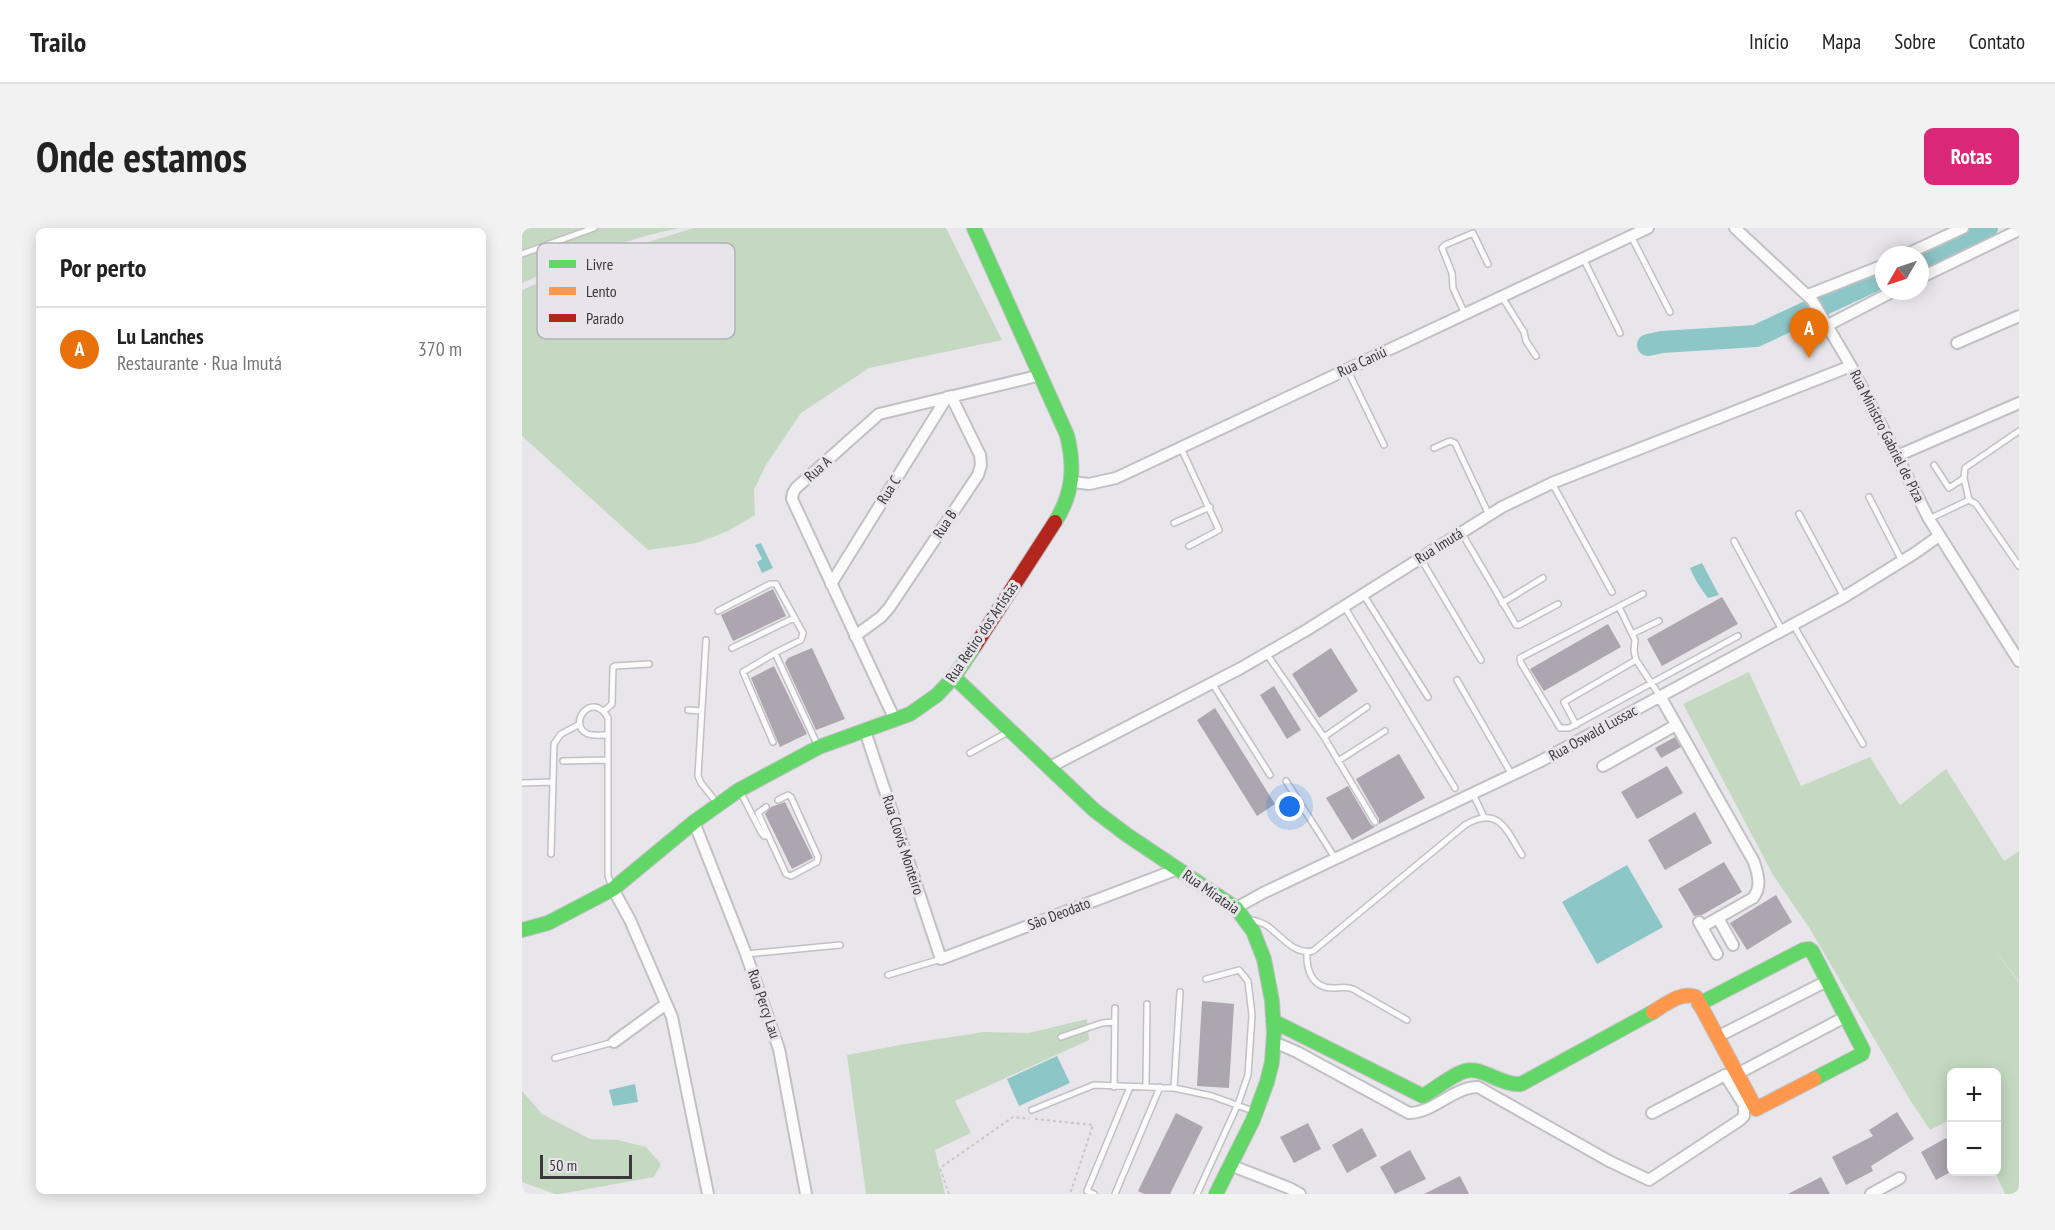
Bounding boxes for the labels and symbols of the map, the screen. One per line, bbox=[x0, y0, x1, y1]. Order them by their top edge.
legend bbox=[537, 243, 735, 339]
north arrow bbox=[1875, 246, 1929, 300]
text: Livre bbox=[586, 254, 613, 274]
text: Lento bbox=[586, 281, 617, 301]
text: Parado bbox=[586, 308, 624, 328]
pin: A bbox=[1790, 308, 1828, 358]
street label: Rua Caniú bbox=[1334, 342, 1389, 381]
street label: Rua Ministro Gabriel de Piza bbox=[1846, 366, 1929, 505]
street label: Rua A bbox=[800, 451, 836, 486]
street label: Rua C bbox=[873, 472, 905, 507]
street label: Rua B bbox=[928, 506, 961, 541]
street label: Rua Imutá bbox=[1411, 524, 1466, 568]
street label: Rua Retiro dos Artistas bbox=[941, 578, 1022, 685]
street label: Rua Oswald Lussac bbox=[1545, 700, 1641, 765]
your location bbox=[1275, 792, 1304, 821]
street label: Rua Clovis Monteiro bbox=[878, 793, 929, 897]
street label: Rua Mirataia bbox=[1179, 865, 1243, 918]
street label: São Deodato bbox=[1025, 893, 1093, 934]
street label: Rua Percy Lau bbox=[744, 967, 785, 1041]
scale bar bbox=[540, 1152, 632, 1180]

